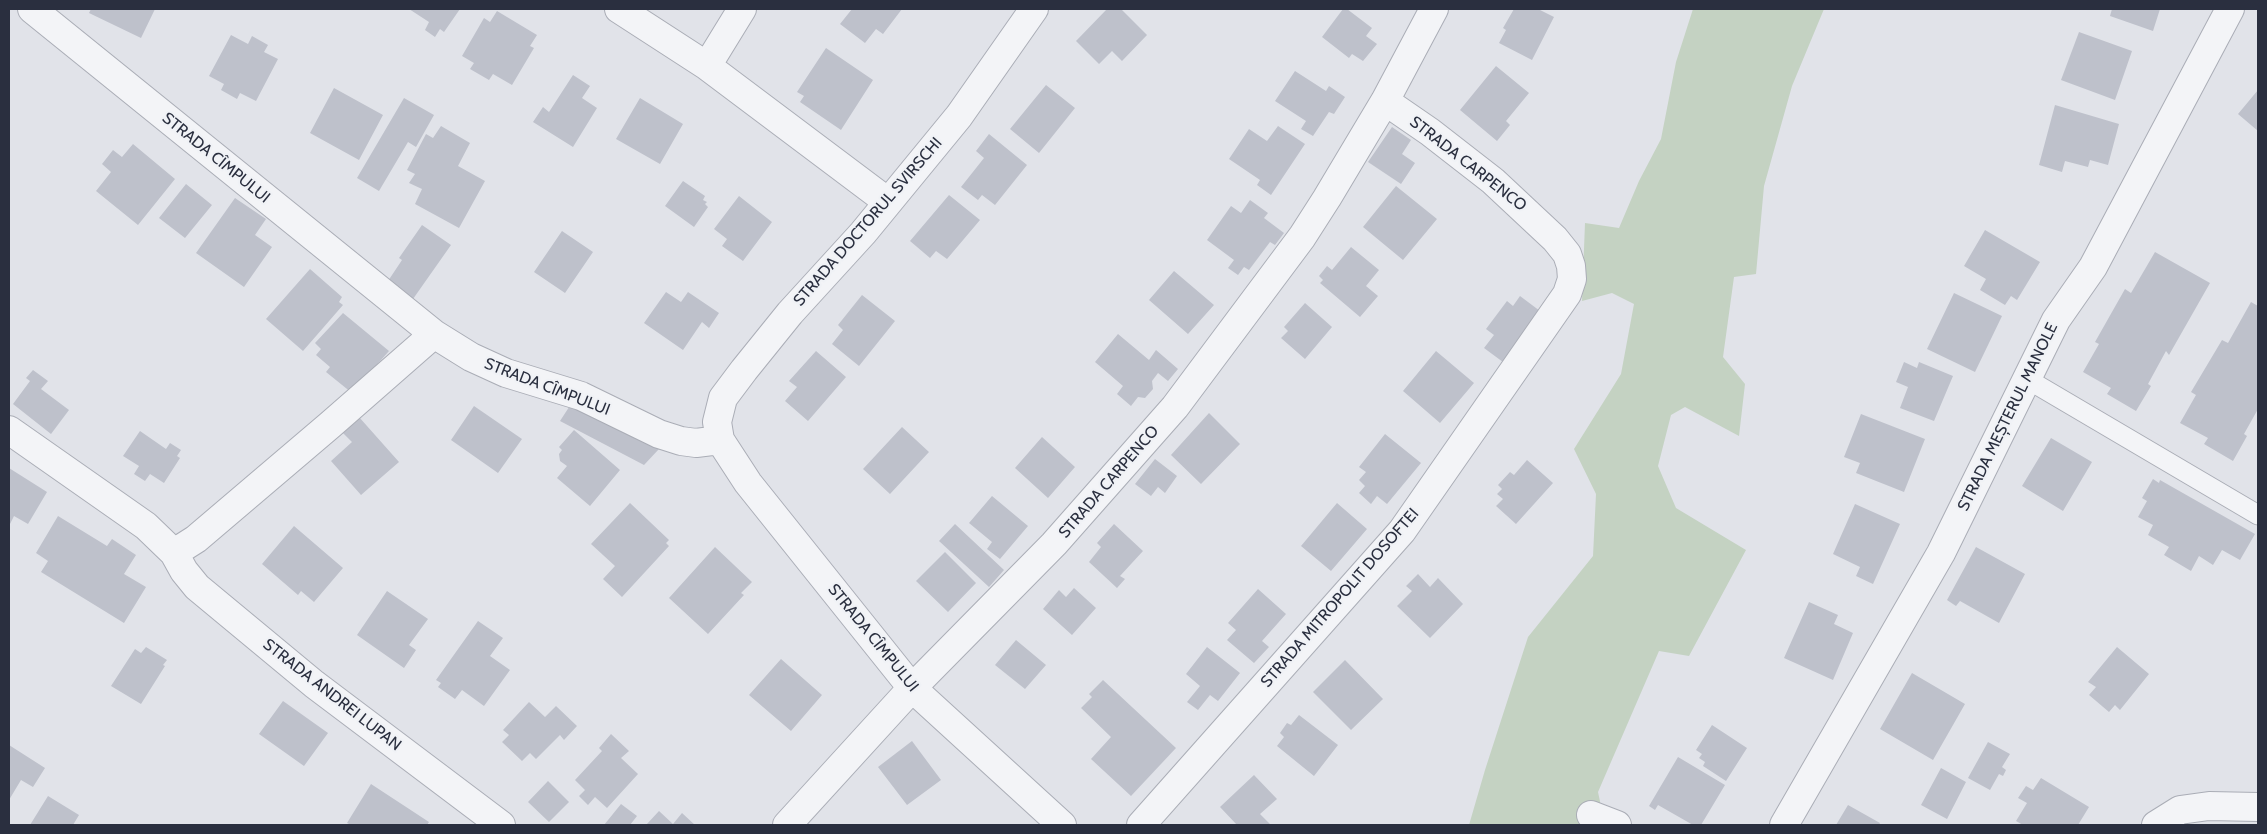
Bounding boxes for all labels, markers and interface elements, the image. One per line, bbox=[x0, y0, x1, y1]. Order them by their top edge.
street label: STRADA CÎMPULUI bbox=[158, 109, 274, 207]
street label: STRADA CARPENCO bbox=[1406, 112, 1530, 216]
street label: STRADA DOCTORUL SVIRSCHI bbox=[790, 134, 946, 310]
street label: STRADA MEȘTERUL MANOLE bbox=[1954, 320, 2062, 514]
street label: STRADA CÎMPULUI bbox=[481, 354, 613, 420]
street label: STRADA CARPENCO bbox=[1055, 422, 1163, 542]
street label: STRADA MITROPOLIT DOSOFTEI bbox=[1257, 505, 1423, 691]
street label: STRADA CÎMPULUI bbox=[824, 580, 922, 696]
street label: STRADA ANDREI LUPAN bbox=[259, 635, 405, 755]

